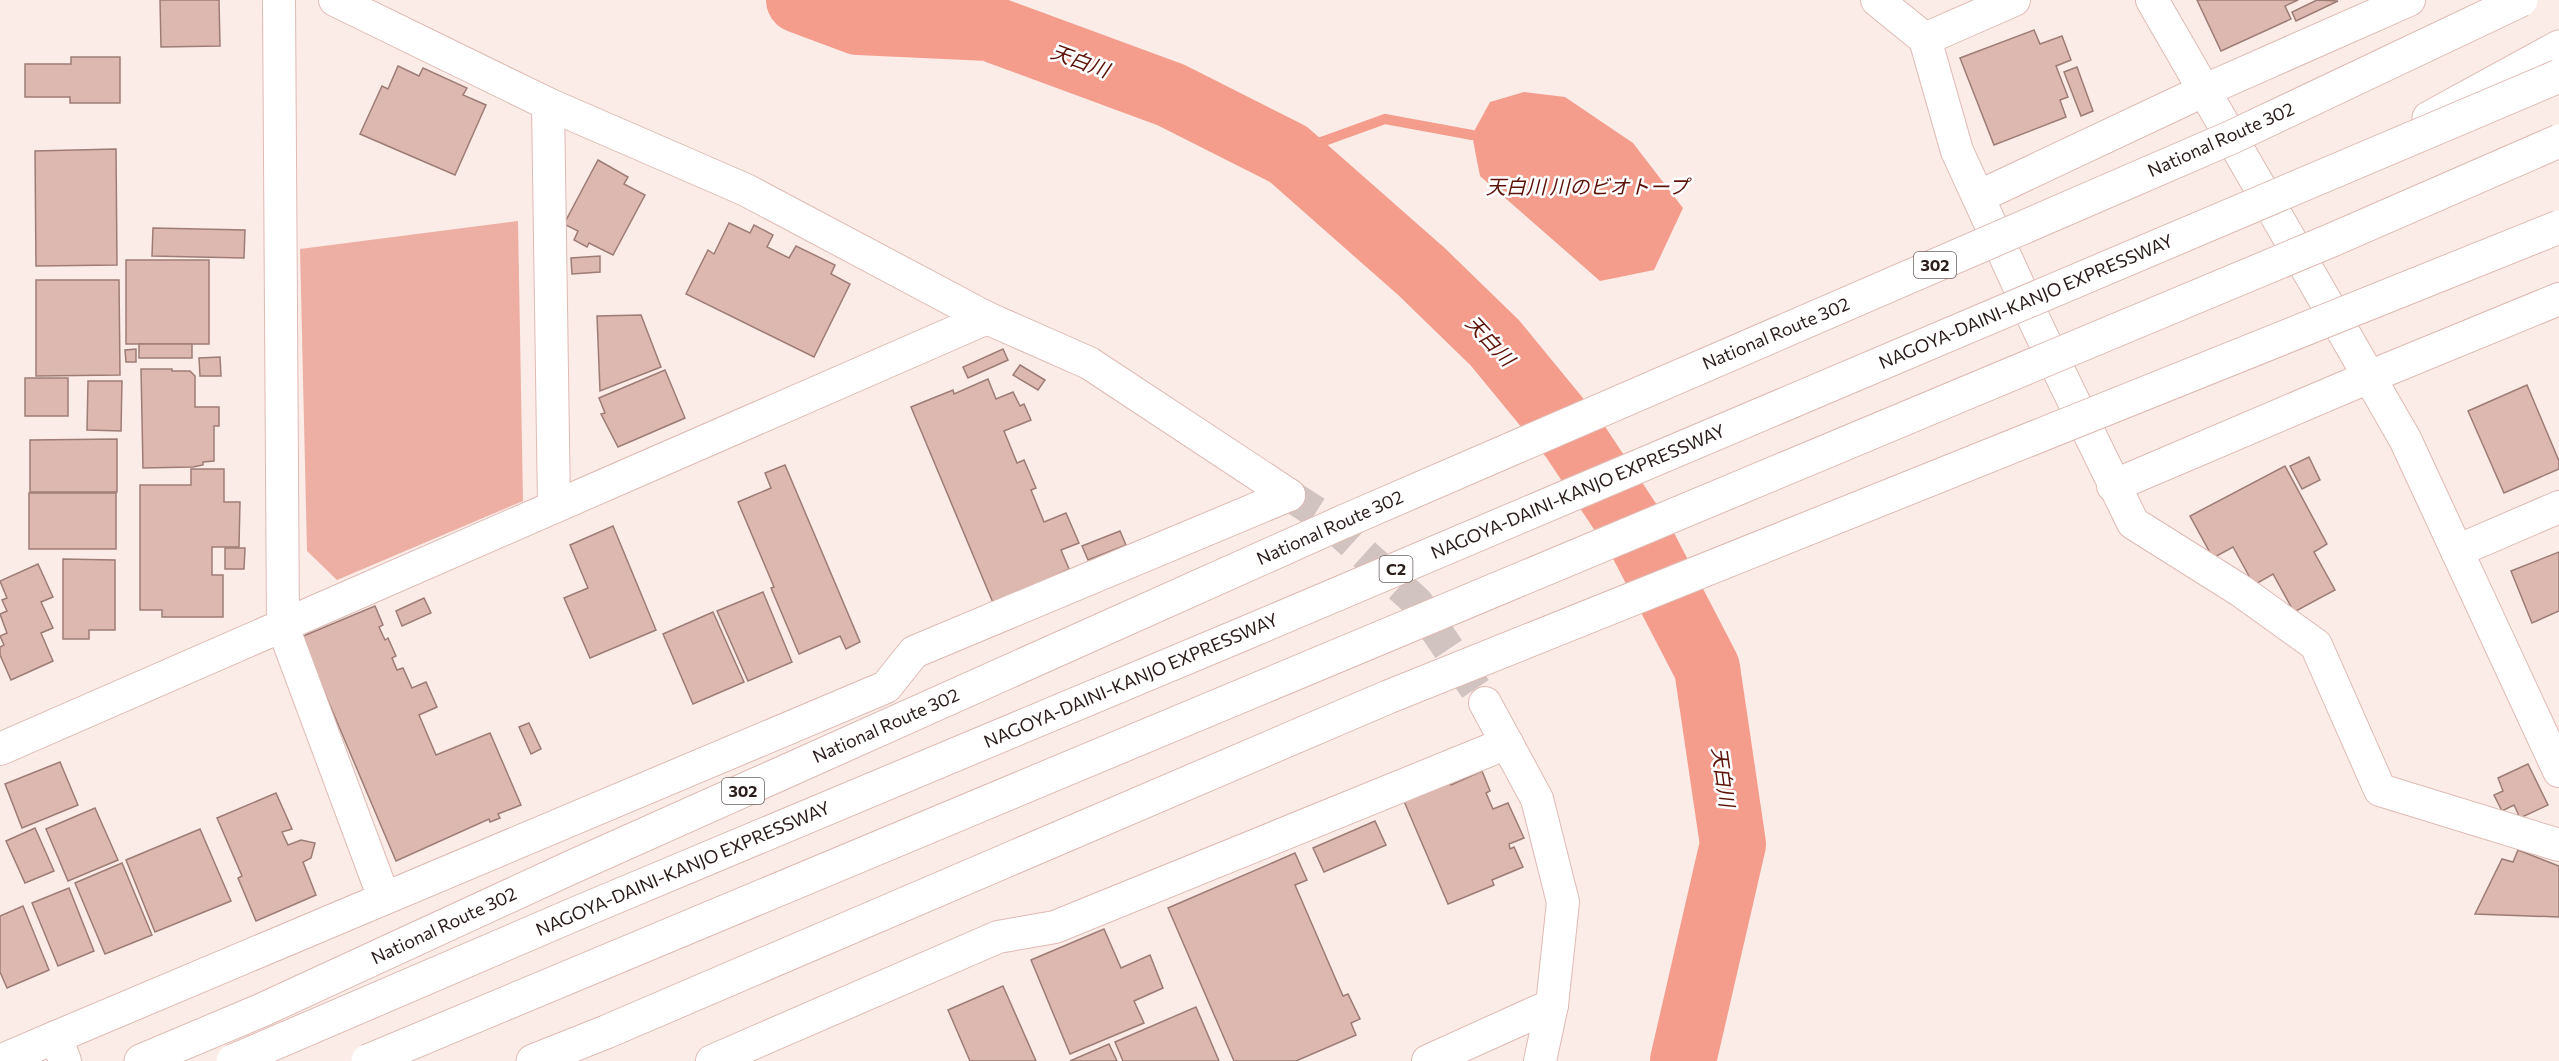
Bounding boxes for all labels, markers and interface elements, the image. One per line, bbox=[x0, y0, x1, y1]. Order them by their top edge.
water label: 天白川 bbox=[1048, 39, 1115, 82]
street label: National Route 302 bbox=[2144, 97, 2297, 181]
water label: 天白川 川のビオトープ bbox=[1486, 174, 1692, 198]
street label: NAGOYA-DAINI-KANJO EXPRESSWAY bbox=[1875, 229, 2176, 373]
road number: 302 bbox=[1914, 252, 1956, 278]
street label: National Route 302 bbox=[1699, 292, 1853, 374]
water label: 天白川 bbox=[1461, 310, 1521, 372]
street label: NAGOYA-DAINI-KANJO EXPRESSWAY bbox=[1427, 419, 1728, 563]
street label: National Route 302 bbox=[1253, 485, 1406, 569]
road number: C2 bbox=[1380, 556, 1412, 582]
street label: NAGOYA-DAINI-KANJO EXPRESSWAY bbox=[980, 608, 1281, 752]
street label: National Route 302 bbox=[809, 683, 962, 767]
water label: 天白川 bbox=[1708, 745, 1740, 810]
road number: 302 bbox=[722, 778, 764, 804]
street label: NAGOYA-DAINI-KANJO EXPRESSWAY bbox=[532, 796, 833, 940]
street label: National Route 302 bbox=[367, 882, 520, 968]

